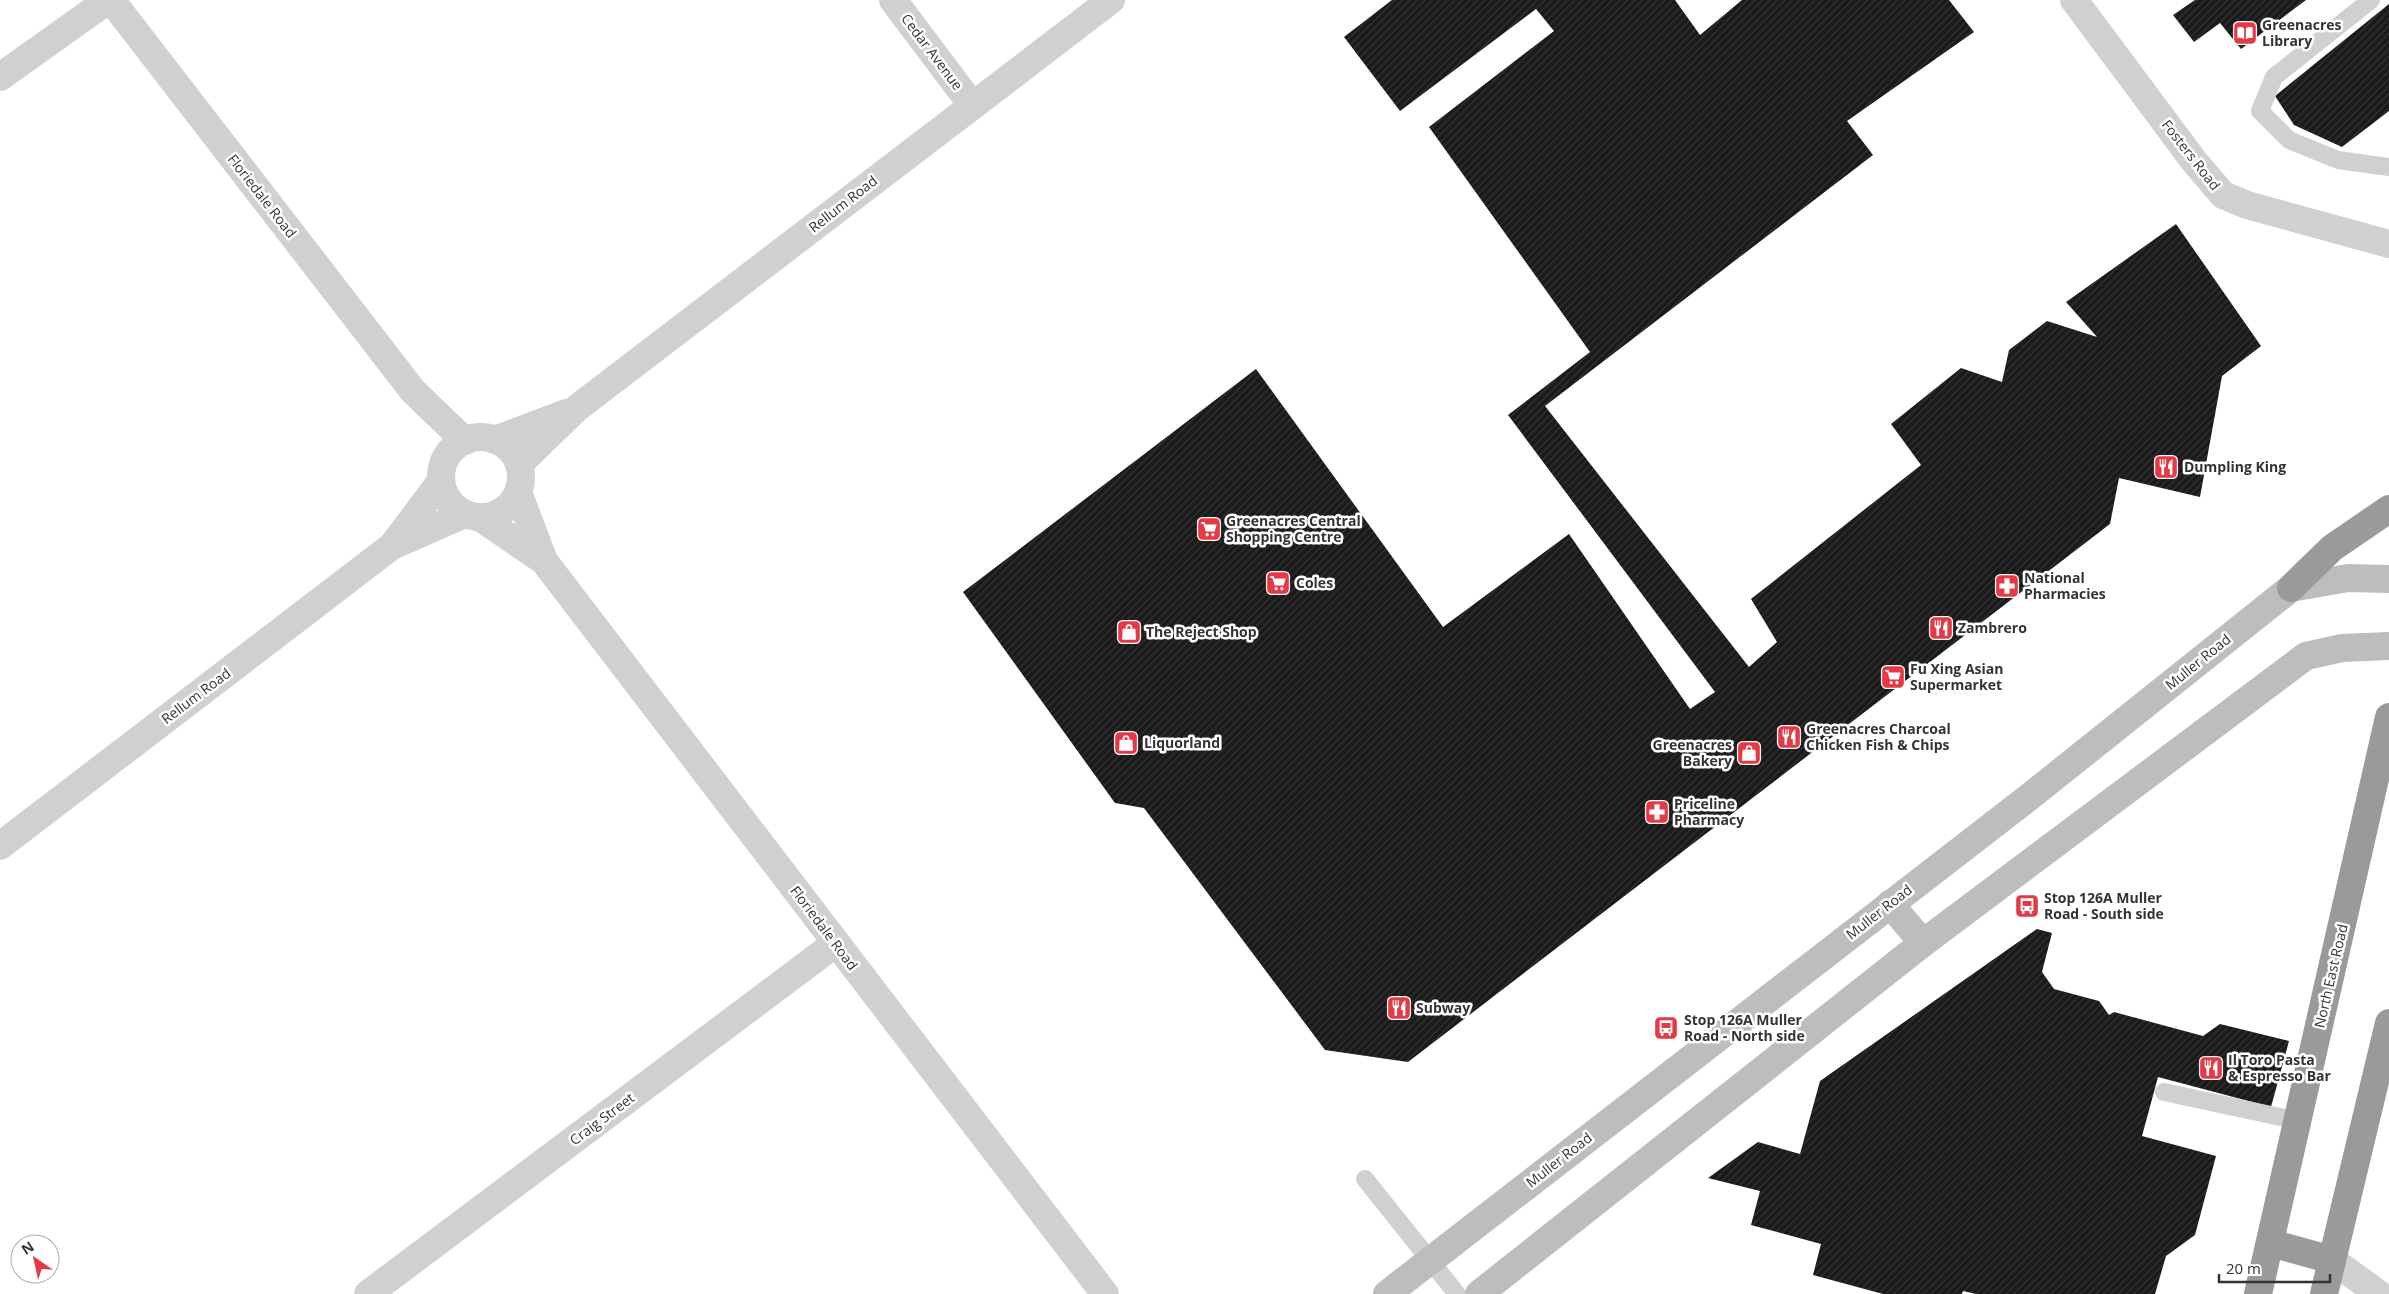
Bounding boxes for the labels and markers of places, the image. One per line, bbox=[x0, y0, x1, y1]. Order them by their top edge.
place label: Greenacres Library bbox=[2262, 15, 2342, 50]
library icon: Greenacres Library bbox=[2232, 20, 2258, 46]
restaurant icon: Dumpling King bbox=[2153, 454, 2179, 480]
place label: Dumpling King bbox=[2184, 457, 2286, 476]
place label: Greenacres Central Shopping Centre bbox=[1226, 511, 1361, 546]
supermarket icon: Greenacres Central Shopping Centre bbox=[1196, 516, 1222, 542]
place label: National Pharmacies bbox=[2024, 568, 2106, 603]
supermarket icon: Coles bbox=[1265, 570, 1291, 596]
place label: Coles bbox=[1296, 573, 1333, 592]
pharmacy icon: National Pharmacies bbox=[1994, 573, 2020, 599]
restaurant icon: Zambrero bbox=[1928, 615, 1954, 641]
place label: Zambrero bbox=[1958, 618, 2027, 637]
shop icon: The Reject Shop bbox=[1116, 619, 1142, 645]
place label: The Reject Shop bbox=[1146, 622, 1257, 641]
place label: Fu Xing Asian Supermarket bbox=[1910, 659, 2003, 694]
supermarket icon: Fu Xing Asian Supermarket bbox=[1880, 664, 1906, 690]
place label: Greenacres Charcoal Chicken Fish & Chips bbox=[1806, 719, 1951, 754]
restaurant icon: Greenacres Charcoal Chicken Fish & Chips bbox=[1776, 724, 1802, 750]
shop icon: Liquorland bbox=[1113, 730, 1139, 756]
place label: Liquorland bbox=[1144, 733, 1220, 752]
place label: Greenacres Bakery bbox=[1653, 735, 1732, 770]
shop icon: Greenacres Bakery bbox=[1736, 740, 1762, 766]
place label: Priceline Pharmacy bbox=[1674, 794, 1744, 829]
pharmacy icon: Priceline Pharmacy bbox=[1644, 799, 1670, 825]
place label: Stop 126A Muller Road - South side bbox=[2044, 888, 2164, 923]
bus stop icon: Stop 126A Muller Road - South side bbox=[2014, 893, 2040, 919]
restaurant icon: Subway bbox=[1386, 995, 1412, 1021]
place label: Subway bbox=[1416, 998, 1470, 1017]
place label: Stop 126A Muller Road - North side bbox=[1684, 1010, 1805, 1045]
bus stop icon: Stop 126A Muller Road - North side bbox=[1653, 1015, 1679, 1041]
place label: Il Toro Pasta & Espresso Bar bbox=[2228, 1050, 2332, 1085]
restaurant icon: Il Toro Pasta & Espresso Bar bbox=[2198, 1055, 2224, 1081]

